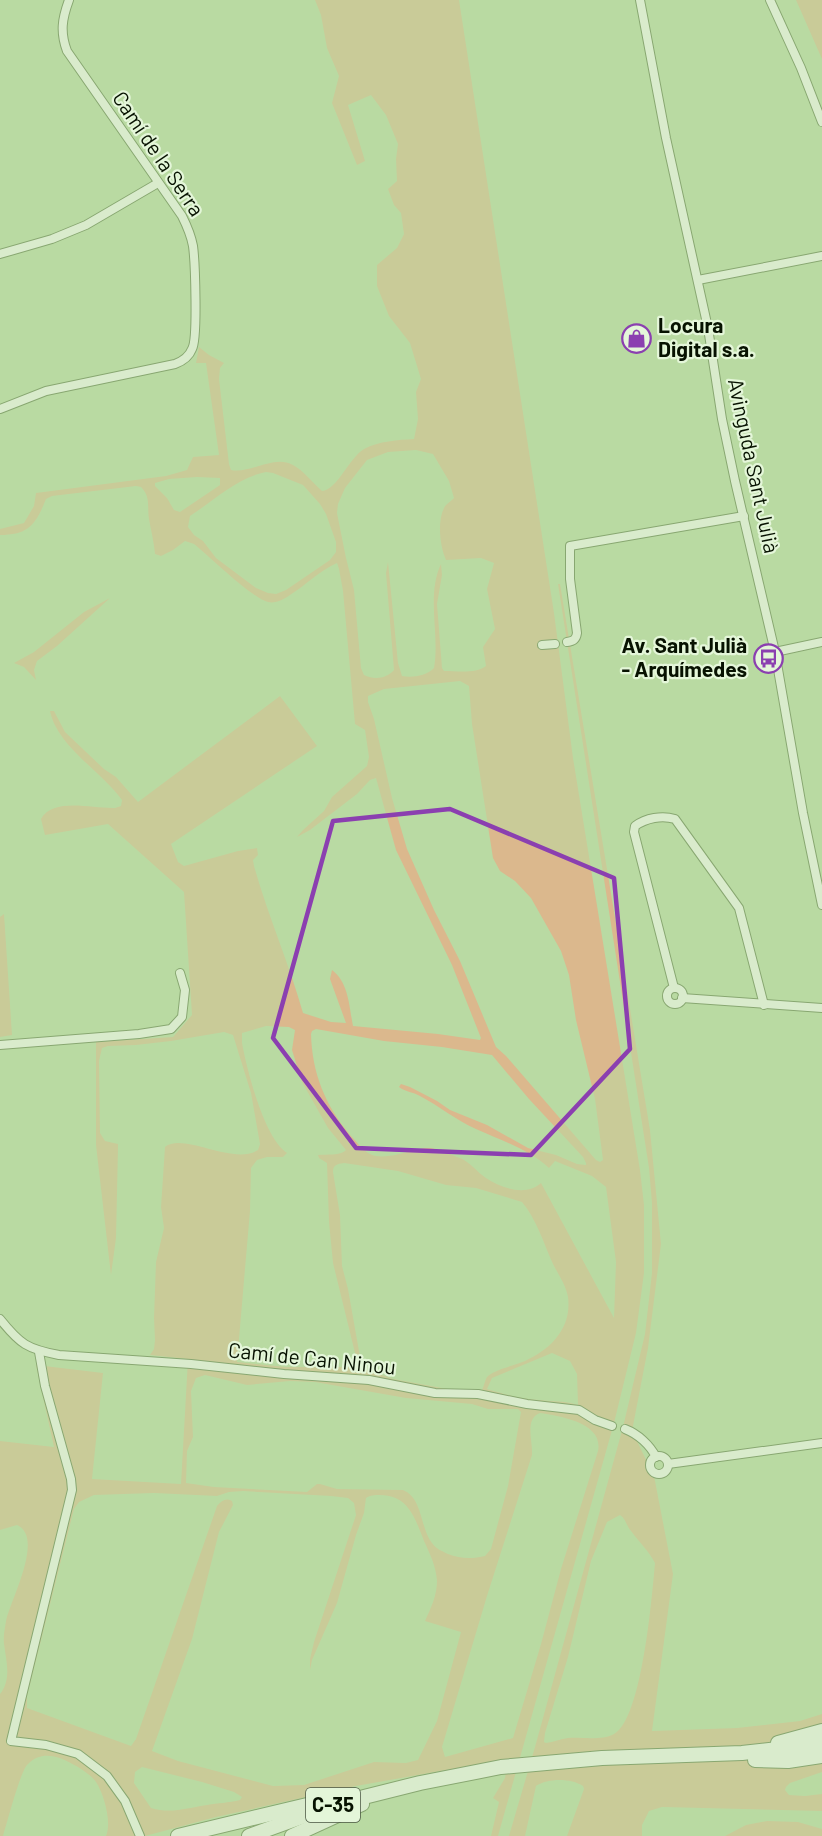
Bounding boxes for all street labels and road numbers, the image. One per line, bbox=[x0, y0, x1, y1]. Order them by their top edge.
street label: Camí de la Serra bbox=[108, 86, 210, 220]
street label: Avinguda Sant Julià bbox=[724, 376, 785, 555]
street label: Camí de Can Ninou bbox=[227, 1336, 397, 1379]
road number: C-35 bbox=[306, 1788, 360, 1822]

